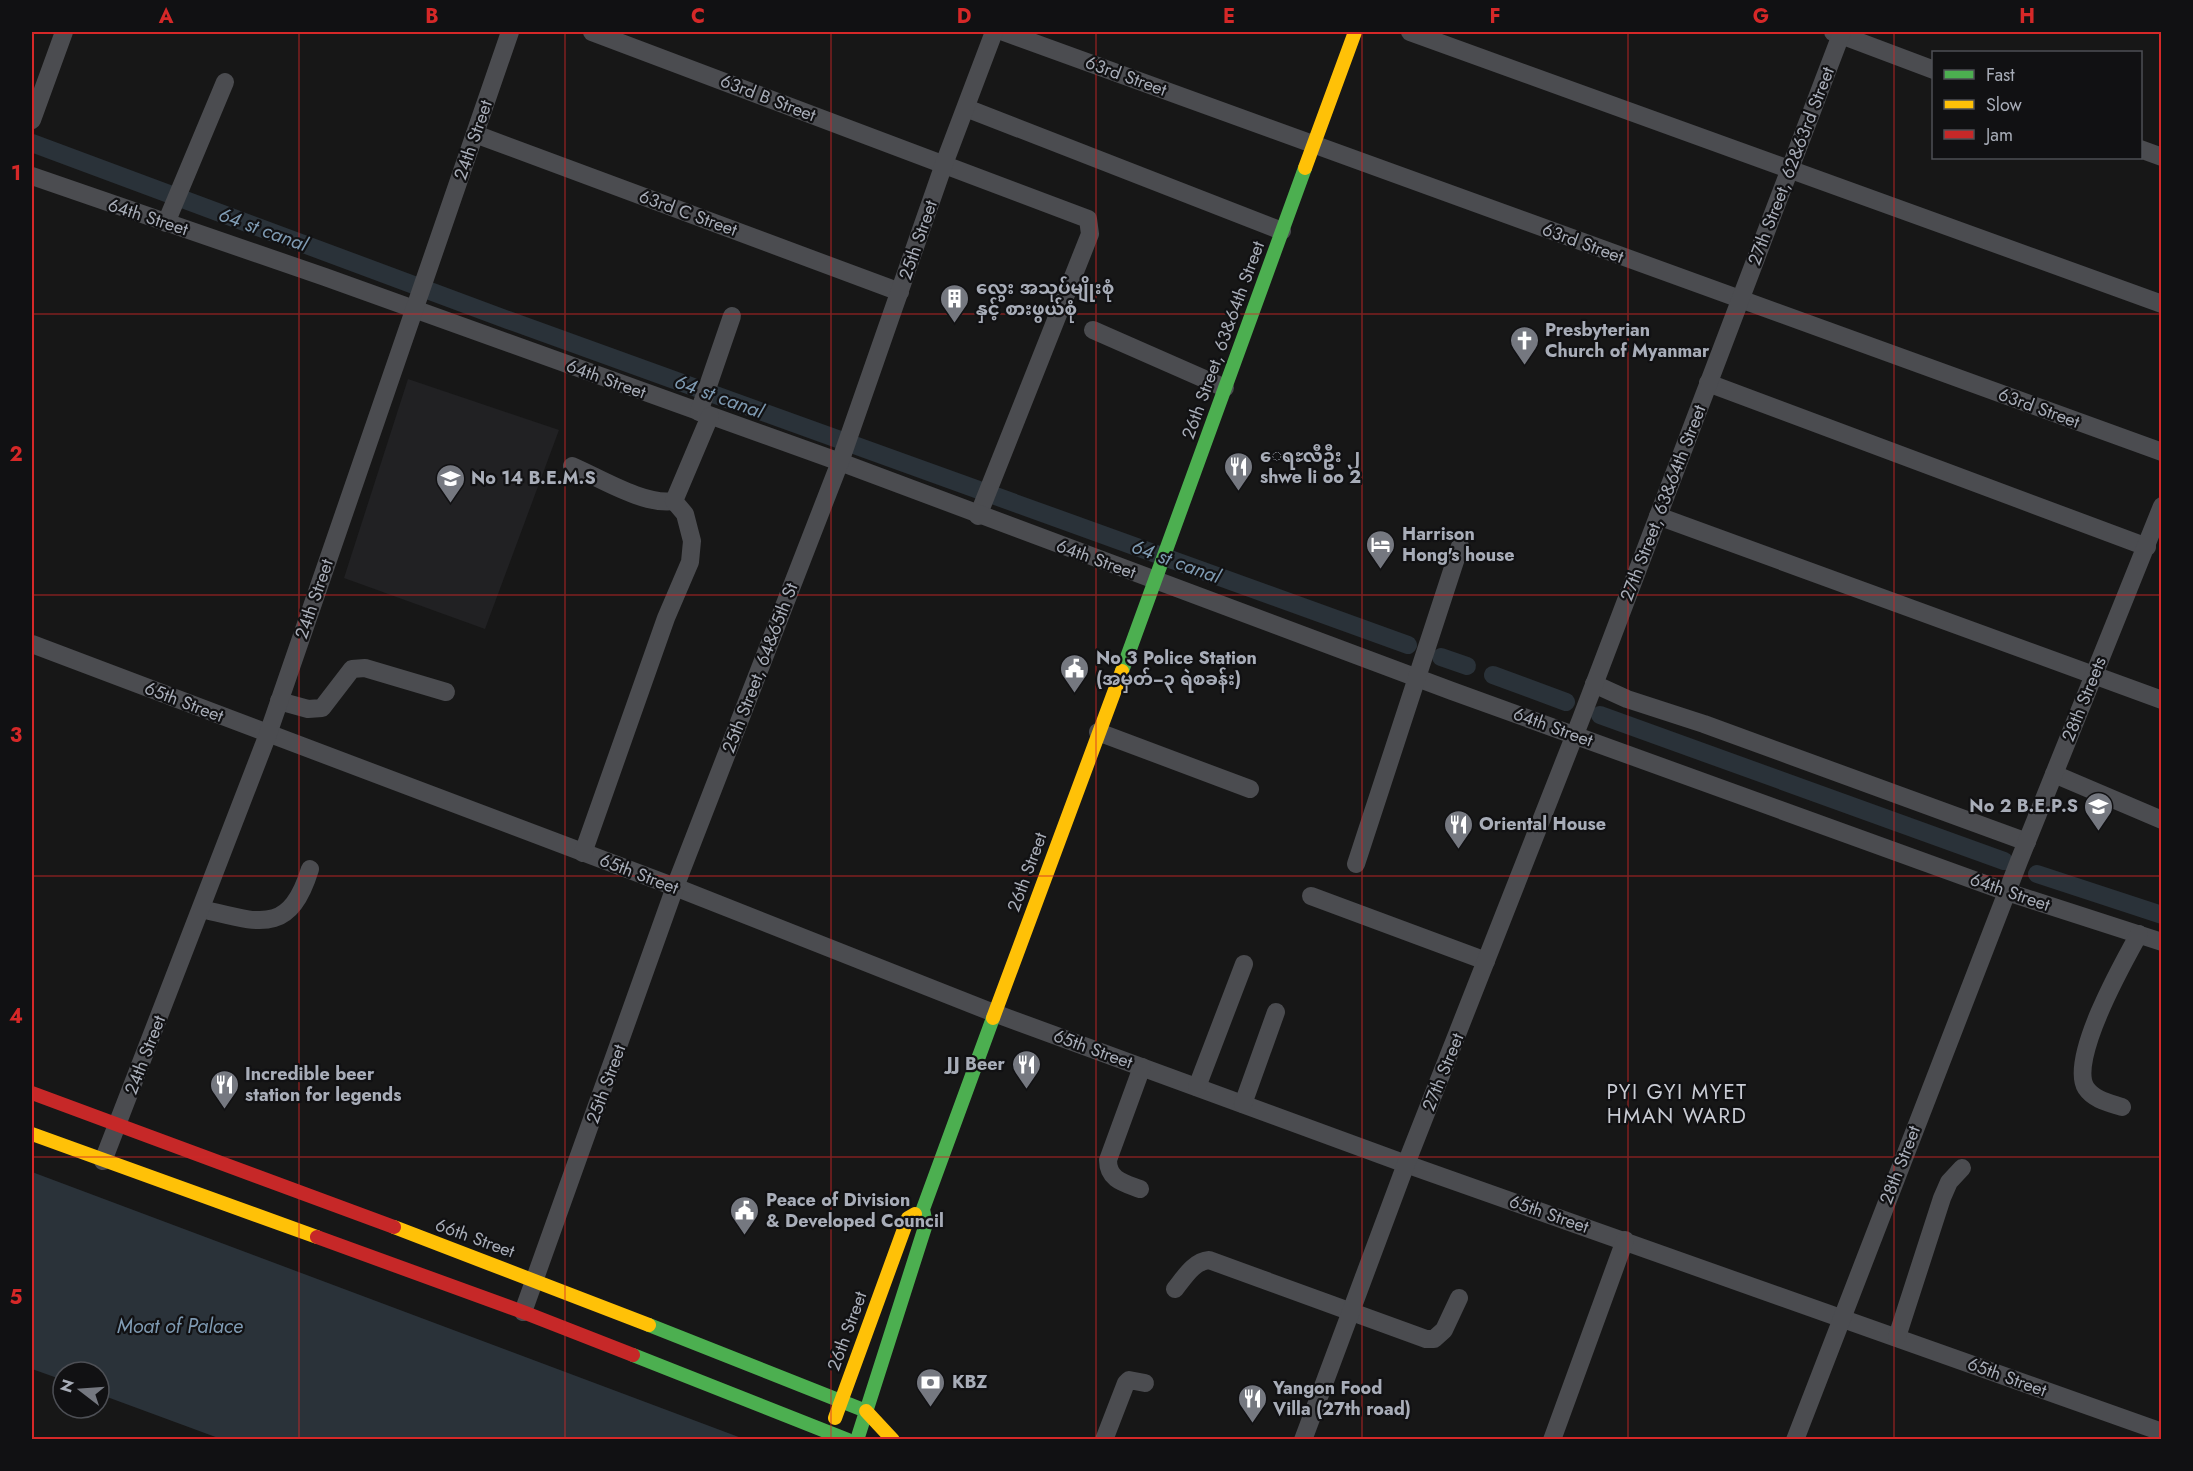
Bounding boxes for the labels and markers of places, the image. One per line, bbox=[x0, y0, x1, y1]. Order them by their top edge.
place label: လွေး အသုပ်မျိုးစုံ နှင့် စားဖွယ်စုံ bbox=[976, 275, 1114, 323]
building icon: လွေး အသုပ်မျိုးစုံ နှင့် စားဖွယ်စုံ bbox=[939, 282, 971, 324]
place label: Presbyterian Church of Myanmar bbox=[1545, 317, 1710, 364]
church icon: Presbyterian Church of Myanmar bbox=[1508, 324, 1540, 366]
place label: ေရႊလီဦး ၂ shwe li oo 2 bbox=[1260, 443, 1361, 490]
restaurant icon: ေရႊလီဦး ၂ shwe li oo 2 bbox=[1223, 450, 1255, 492]
school or university icon: No 14 B.E.M.S bbox=[434, 462, 466, 504]
place label: No 14 B.E.M.S bbox=[471, 465, 596, 491]
place label: Harrison Hong's house bbox=[1402, 521, 1515, 568]
hotel icon: Harrison Hong's house bbox=[1365, 528, 1397, 570]
place label: No 3 Police Station (အမှတ်−၃ ရဲစခန်း) bbox=[1096, 645, 1257, 693]
public building icon: No 3 Police Station (အမှတ်−၃ ရဲစခန်း) bbox=[1059, 652, 1091, 694]
school or university icon: No 2 B.E.P.S bbox=[2083, 790, 2115, 832]
place label: No 2 B.E.P.S bbox=[1969, 793, 2078, 819]
restaurant icon: Oriental House bbox=[1442, 808, 1474, 850]
place label: Oriental House bbox=[1479, 811, 1606, 837]
restaurant icon: JJ Beer bbox=[1010, 1048, 1042, 1090]
place label: JJ Beer bbox=[944, 1051, 1006, 1077]
place label: Incredible beer station for legends bbox=[245, 1061, 401, 1108]
restaurant icon: Incredible beer station for legends bbox=[208, 1068, 240, 1110]
place label: Peace of Division & Developed Council bbox=[766, 1187, 944, 1234]
public building icon: Peace of Division & Developed Council bbox=[729, 1194, 761, 1236]
bank icon: KBZ bbox=[915, 1366, 947, 1408]
place label: KBZ bbox=[952, 1369, 987, 1395]
place label: Yangon Food Villa (27th road) bbox=[1272, 1375, 1411, 1422]
restaurant icon: Yangon Food Villa (27th road) bbox=[1236, 1382, 1268, 1424]

